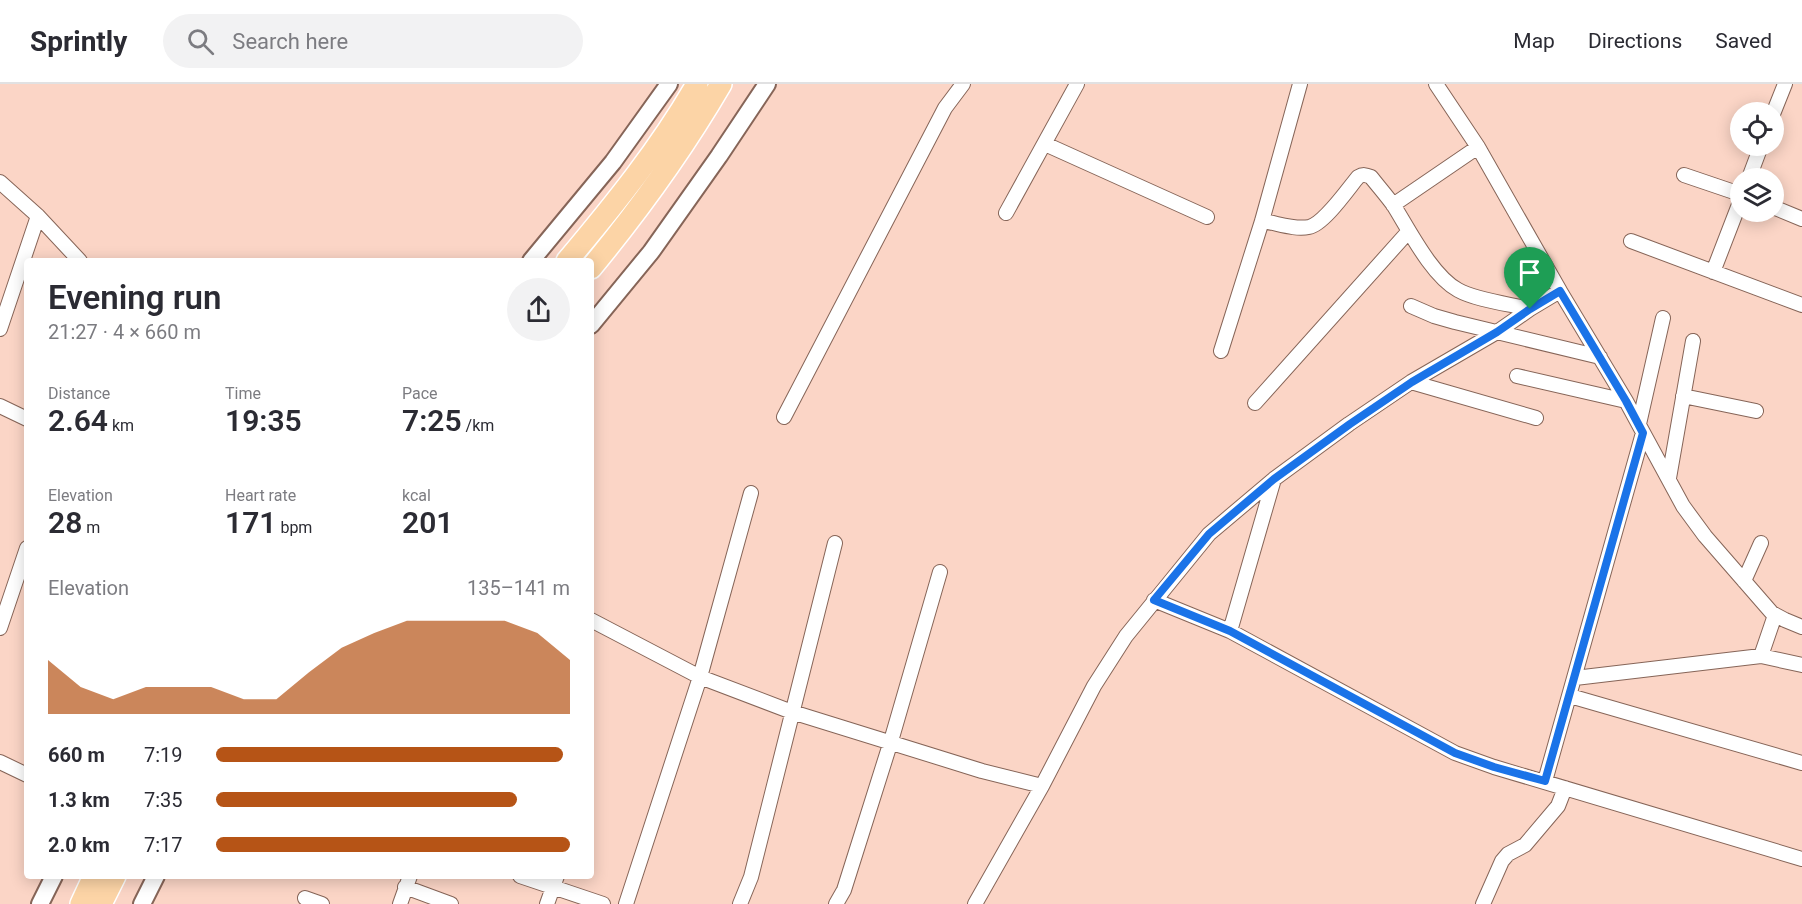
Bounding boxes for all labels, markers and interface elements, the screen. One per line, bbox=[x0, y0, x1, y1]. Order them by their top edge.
search box bbox=[163, 14, 583, 68]
text: Sprintly bbox=[30, 25, 127, 58]
icon: search bbox=[184, 25, 217, 58]
text: Search here bbox=[232, 29, 348, 54]
text: Map bbox=[1513, 29, 1555, 53]
text: Directions bbox=[1588, 29, 1682, 53]
text: Saved bbox=[1715, 29, 1772, 53]
map controls bbox=[1730, 102, 1784, 222]
button: locate bbox=[1730, 102, 1784, 156]
button: layers bbox=[1730, 168, 1784, 222]
pin bbox=[1504, 247, 1555, 309]
icon: arrive bbox=[1513, 256, 1546, 289]
text: Evening run bbox=[48, 278, 221, 317]
button: share bbox=[507, 278, 570, 341]
text: 21:27 · 4 × 660 m bbox=[48, 320, 201, 344]
text: Distance bbox=[48, 384, 110, 403]
text: Time bbox=[225, 384, 261, 403]
text: Pace bbox=[402, 384, 438, 403]
text: 2.64 bbox=[48, 403, 108, 438]
text: 19:35 bbox=[225, 403, 302, 438]
text: 7:25 bbox=[402, 403, 462, 438]
text: km bbox=[108, 416, 134, 435]
text: /km bbox=[462, 416, 494, 435]
text: Elevation bbox=[48, 486, 113, 505]
text: Heart rate bbox=[225, 486, 296, 505]
text: kcal bbox=[402, 486, 431, 505]
text: 28 bbox=[48, 505, 82, 540]
text: 171 bbox=[225, 505, 276, 540]
text: 201 bbox=[402, 505, 453, 540]
text: m bbox=[82, 518, 100, 537]
text: bpm bbox=[276, 518, 312, 537]
text: Elevation bbox=[48, 576, 129, 600]
text: 135–141 m bbox=[467, 576, 570, 600]
text: 660 m bbox=[48, 743, 105, 767]
text: 7:19 bbox=[144, 743, 183, 767]
text: 1.3 km bbox=[48, 788, 110, 812]
text: 7:35 bbox=[144, 788, 183, 812]
text: 2.0 km bbox=[48, 833, 110, 857]
text: 7:17 bbox=[144, 833, 183, 857]

